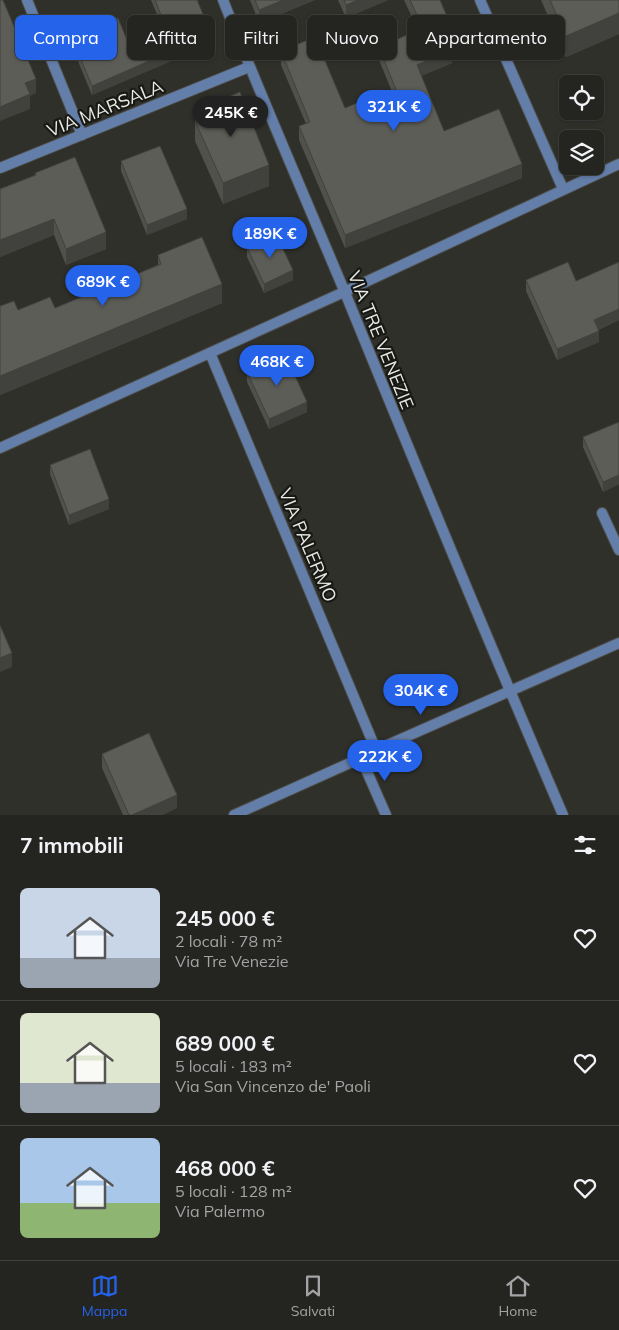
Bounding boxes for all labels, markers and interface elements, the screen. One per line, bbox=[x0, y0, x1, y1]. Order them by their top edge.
chip: Compra bbox=[15, 15, 117, 60]
chip: Affitta bbox=[127, 15, 215, 60]
chip: Filtri bbox=[225, 15, 297, 60]
chip: Nuovo bbox=[307, 15, 397, 60]
chip: Appartamento bbox=[407, 15, 565, 60]
street label: VIA MARSALA bbox=[43, 74, 167, 142]
map controls bbox=[559, 75, 604, 175]
button: locate bbox=[559, 75, 604, 120]
pin: 321K € bbox=[353, 90, 435, 132]
pin: 245K € bbox=[190, 96, 272, 138]
text: 321K € bbox=[367, 96, 421, 116]
text: 245K € bbox=[204, 102, 258, 122]
button: layers bbox=[559, 130, 604, 175]
pin: 189K € bbox=[229, 216, 311, 259]
text: 189K € bbox=[243, 223, 297, 243]
pin: 689K € bbox=[62, 264, 144, 307]
street label: VIA TRE VENEZIE bbox=[343, 268, 419, 412]
text: 689K € bbox=[76, 271, 130, 291]
pin: 468K € bbox=[236, 344, 318, 387]
text: 468K € bbox=[250, 351, 304, 371]
street label: VIA PALERMO bbox=[274, 485, 342, 605]
pin: 304K € bbox=[380, 674, 462, 716]
text: 304K € bbox=[394, 680, 448, 700]
pin: 222K € bbox=[344, 740, 426, 782]
text: 222K € bbox=[358, 746, 412, 766]
icon: filters bbox=[571, 831, 599, 859]
text: 7 immobili bbox=[20, 832, 124, 858]
text: 245 000 € bbox=[175, 905, 275, 931]
icon: home bbox=[60, 908, 120, 968]
icon: heart bbox=[571, 924, 599, 952]
text: 2 locali · 78 m² bbox=[175, 931, 282, 951]
text: Via Tre Venezie bbox=[175, 951, 289, 971]
text: 689 000 € bbox=[175, 1030, 275, 1056]
icon: home bbox=[60, 1033, 120, 1093]
icon: heart bbox=[571, 1049, 599, 1077]
text: 5 locali · 183 m² bbox=[175, 1056, 292, 1076]
text: Via San Vincenzo de' Paoli bbox=[175, 1076, 371, 1096]
text: 468 000 € bbox=[175, 1155, 275, 1181]
icon: home bbox=[60, 1158, 120, 1218]
icon: heart bbox=[571, 1174, 599, 1202]
text: 5 locali · 128 m² bbox=[175, 1181, 292, 1201]
text: Via Palermo bbox=[175, 1201, 265, 1221]
tab: Mappa bbox=[82, 1272, 127, 1320]
tab: Salvati bbox=[291, 1272, 335, 1320]
tab: Home bbox=[499, 1272, 537, 1320]

